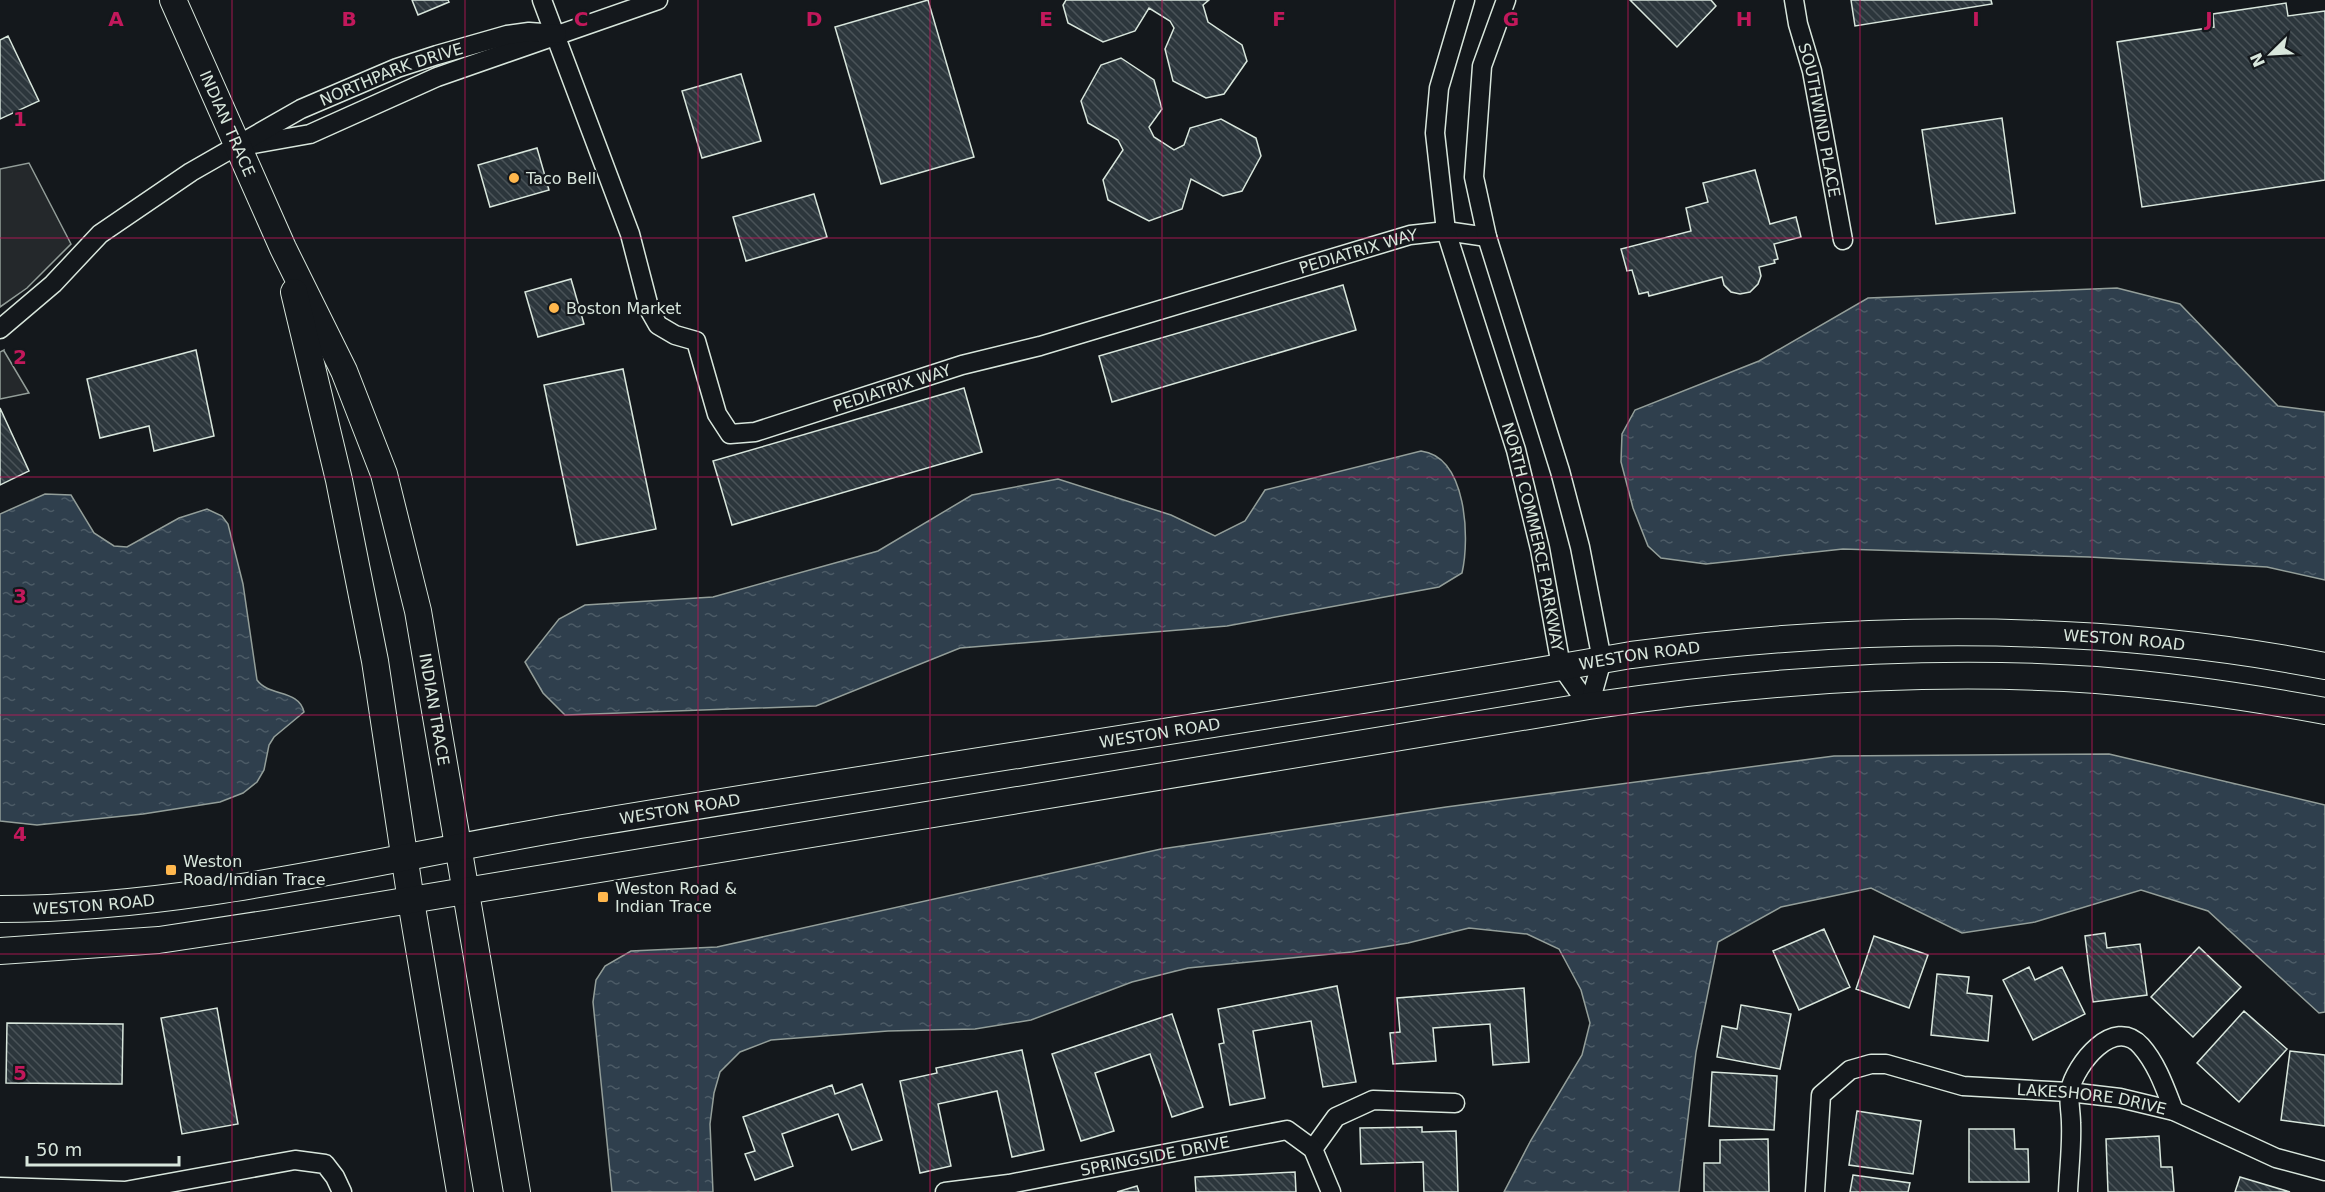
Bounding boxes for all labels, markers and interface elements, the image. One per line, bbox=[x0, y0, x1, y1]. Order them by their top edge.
text: A bbox=[108, 7, 124, 31]
text: B bbox=[341, 7, 357, 31]
text: C bbox=[574, 7, 588, 31]
text: D bbox=[806, 7, 822, 31]
text: E bbox=[1039, 7, 1053, 31]
text: F bbox=[1272, 7, 1286, 31]
text: G bbox=[1503, 7, 1519, 31]
text: H bbox=[1736, 7, 1752, 31]
text: I bbox=[1972, 7, 1980, 31]
text: J bbox=[2203, 7, 2213, 31]
north arrow bbox=[2241, 24, 2301, 84]
street label: NORTHPARK DRIVE bbox=[317, 39, 465, 109]
street label: SOUTHWIND PLACE bbox=[1795, 41, 1844, 199]
text: N bbox=[2246, 50, 2269, 70]
street label: INDIAN TRACE bbox=[196, 67, 260, 179]
text: 1 bbox=[13, 107, 27, 131]
place label: Taco Bell bbox=[525, 169, 596, 188]
marker: Taco Bell bbox=[507, 171, 521, 185]
street label: PEDIATRIX WAY bbox=[1297, 225, 1418, 277]
place label: Boston Market bbox=[566, 299, 681, 318]
marker: Boston Market bbox=[547, 301, 561, 315]
text: 2 bbox=[13, 345, 27, 369]
street label: PEDIATRIX WAY bbox=[831, 360, 953, 416]
street label: NORTH COMMERCE PARKWAY bbox=[1498, 420, 1568, 653]
text: 3 bbox=[13, 584, 27, 608]
street label: WESTON ROAD bbox=[2063, 625, 2186, 654]
street label: WESTON ROAD bbox=[1577, 637, 1701, 673]
street label: INDIAN TRACE bbox=[416, 652, 454, 767]
street label: WESTON ROAD bbox=[1098, 714, 1222, 752]
street label: WESTON ROAD bbox=[618, 790, 742, 828]
text: 4 bbox=[13, 822, 27, 846]
place label: Weston Road/Indian Trace bbox=[183, 852, 325, 889]
marker: Weston Road/Indian Trace bbox=[164, 863, 178, 877]
place label: Weston Road & Indian Trace bbox=[615, 879, 737, 916]
street label: WESTON ROAD bbox=[33, 890, 156, 918]
marker: Weston Road & Indian Trace bbox=[596, 890, 610, 904]
text: 5 bbox=[13, 1061, 27, 1085]
street label: LAKESHORE DRIVE bbox=[2016, 1080, 2169, 1118]
scale bar bbox=[27, 1129, 178, 1167]
street label: SPRINGSIDE DRIVE bbox=[1079, 1132, 1231, 1179]
text: 50 m bbox=[36, 1139, 82, 1160]

